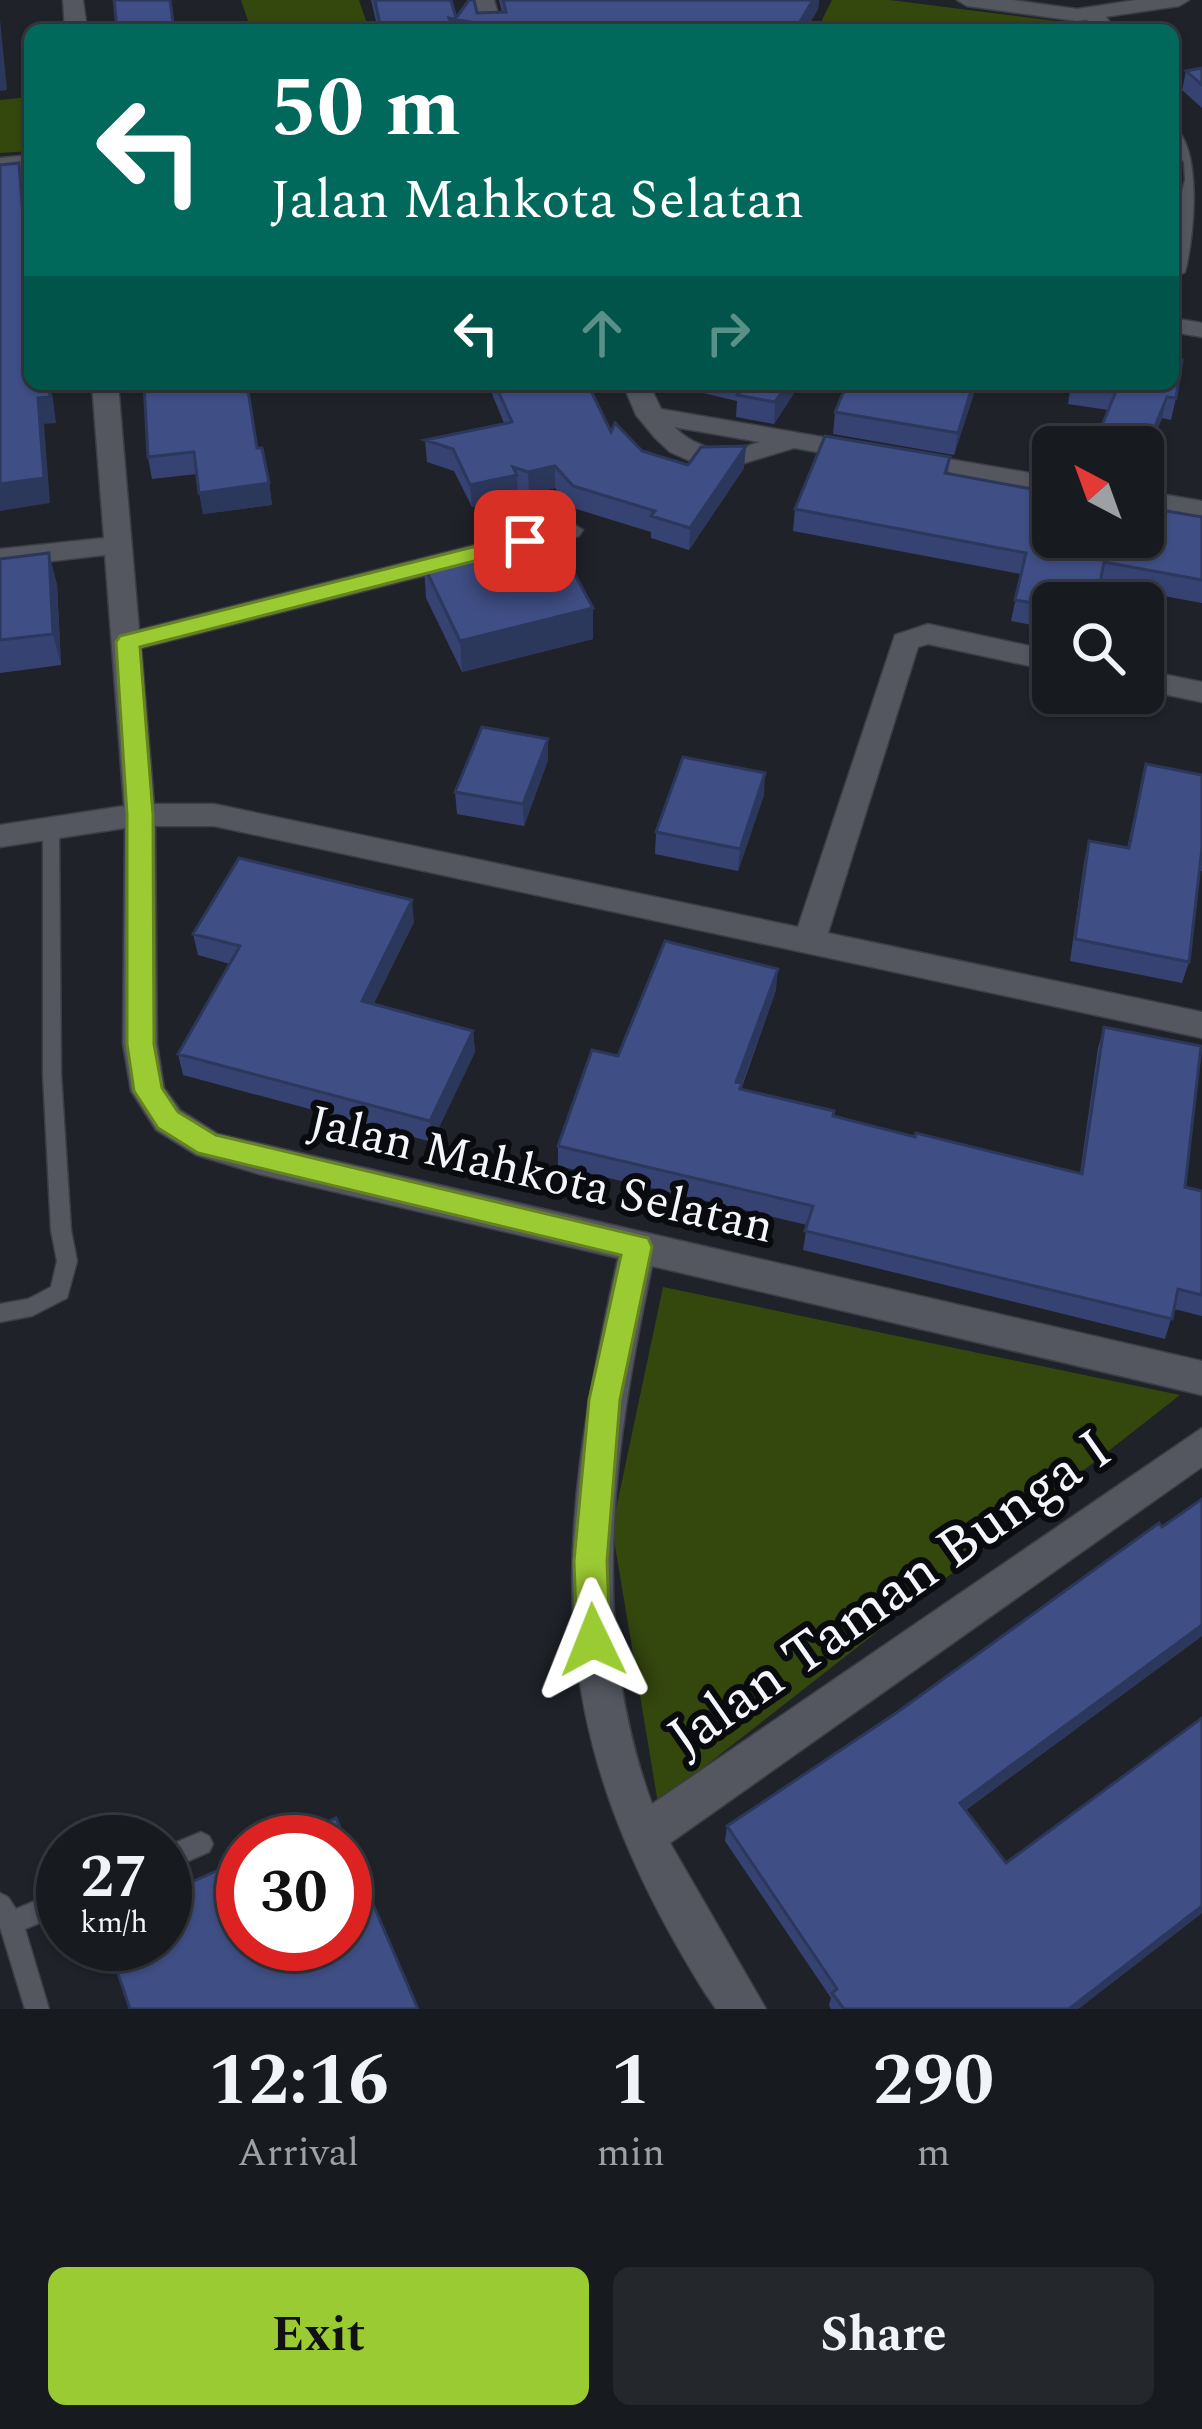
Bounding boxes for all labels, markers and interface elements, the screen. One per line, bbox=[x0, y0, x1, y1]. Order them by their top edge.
text: 50 m bbox=[270, 45, 461, 173]
icon: left bbox=[72, 72, 228, 228]
text: Jalan Mahkota Selatan bbox=[270, 160, 805, 242]
icon: left bbox=[443, 300, 509, 366]
icon: ahead bbox=[569, 300, 635, 366]
icon: right bbox=[695, 300, 761, 366]
north arrow bbox=[1032, 426, 1164, 558]
map controls bbox=[1032, 426, 1164, 714]
pin bbox=[474, 490, 576, 592]
icon: arrive bbox=[492, 508, 558, 574]
button: search bbox=[1032, 582, 1164, 714]
street label: Jalan Mahkota Selatan bbox=[301, 1086, 781, 1264]
street label: Jalan Taman Bunga I bbox=[650, 1408, 1130, 1780]
position arrow bbox=[530, 1577, 656, 1703]
speed limit sign: 30 bbox=[216, 1815, 372, 1971]
text: 27 bbox=[80, 1832, 148, 1924]
text: km/h bbox=[80, 1900, 148, 1946]
text: 12:16 bbox=[208, 2027, 389, 2136]
text: 1 bbox=[611, 2027, 651, 2136]
text: 290 bbox=[873, 2027, 994, 2136]
text: Arrival bbox=[238, 2124, 359, 2183]
text: min bbox=[597, 2124, 665, 2183]
text: m bbox=[917, 2124, 950, 2183]
button: Exit bbox=[48, 2267, 589, 2405]
button: Share bbox=[613, 2267, 1154, 2405]

